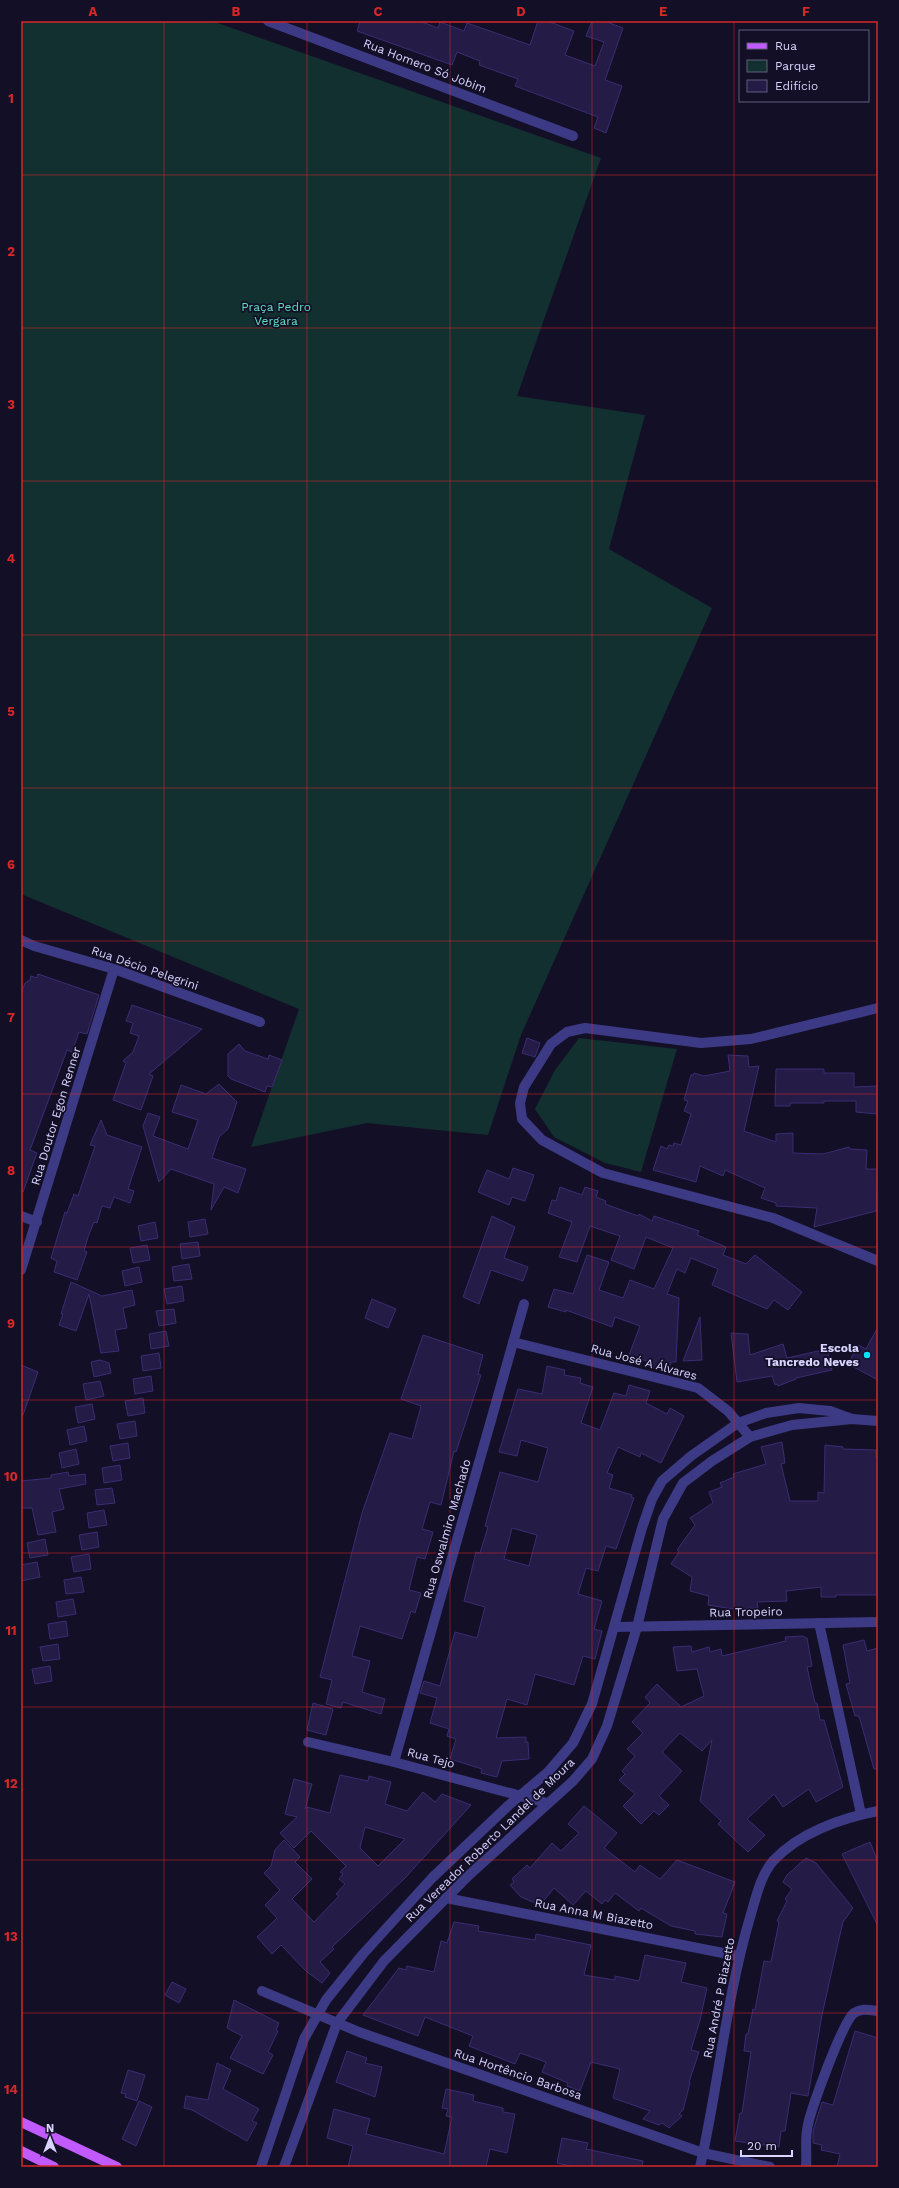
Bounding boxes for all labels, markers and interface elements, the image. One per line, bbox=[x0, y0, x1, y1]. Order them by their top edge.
text: A bbox=[89, 4, 98, 19]
text: B bbox=[232, 4, 241, 19]
text: C bbox=[374, 4, 383, 19]
text: D bbox=[516, 4, 526, 19]
text: E bbox=[659, 4, 667, 19]
text: F bbox=[802, 4, 810, 19]
legend bbox=[739, 30, 869, 102]
street label: Rua Homero Só Jobim bbox=[361, 36, 489, 96]
text: Rua bbox=[775, 39, 797, 53]
text: Parque bbox=[775, 59, 816, 73]
text: Edifício bbox=[775, 79, 818, 93]
text: 1 bbox=[8, 91, 14, 106]
text: 2 bbox=[7, 244, 15, 259]
park label: Praça Pedro Vergara bbox=[241, 300, 311, 328]
text: 3 bbox=[7, 397, 15, 412]
text: 4 bbox=[7, 551, 16, 566]
text: 5 bbox=[7, 704, 15, 719]
text: 6 bbox=[7, 857, 15, 872]
street label: Rua Décio Pelegrini bbox=[90, 943, 200, 993]
text: 7 bbox=[7, 1010, 15, 1025]
street label: Rua Doutor Egon Renner bbox=[28, 1045, 84, 1187]
text: 8 bbox=[7, 1163, 15, 1178]
text: 9 bbox=[7, 1316, 15, 1331]
street label: Rua José A Álvares bbox=[589, 1341, 699, 1383]
place label: Escola Tancredo Neves bbox=[765, 1341, 860, 1369]
marker: Escola Tancredo Neves bbox=[862, 1350, 872, 1360]
street label: Rua Oswalmiro Machado bbox=[420, 1458, 474, 1600]
text: 10 bbox=[4, 1469, 18, 1484]
street label: Rua Tropeiro bbox=[709, 1604, 783, 1620]
text: 11 bbox=[5, 1623, 17, 1638]
street label: Rua Tejo bbox=[406, 1745, 456, 1771]
street label: Rua Vereador Roberto Landel de Moura bbox=[403, 1755, 578, 1925]
text: 12 bbox=[4, 1776, 18, 1791]
street label: Rua Anna M Biazetto bbox=[534, 1896, 654, 1932]
text: 13 bbox=[4, 1929, 18, 1944]
street label: Rua André P Biazetto bbox=[700, 1937, 738, 2059]
street label: Rua Hortêncio Barbosa bbox=[452, 2046, 584, 2103]
text: 14 bbox=[4, 2082, 19, 2097]
north arrow bbox=[30, 2118, 70, 2158]
text: N bbox=[46, 2122, 54, 2135]
scale bar bbox=[741, 2132, 792, 2158]
text: 20 m bbox=[747, 2139, 777, 2153]

